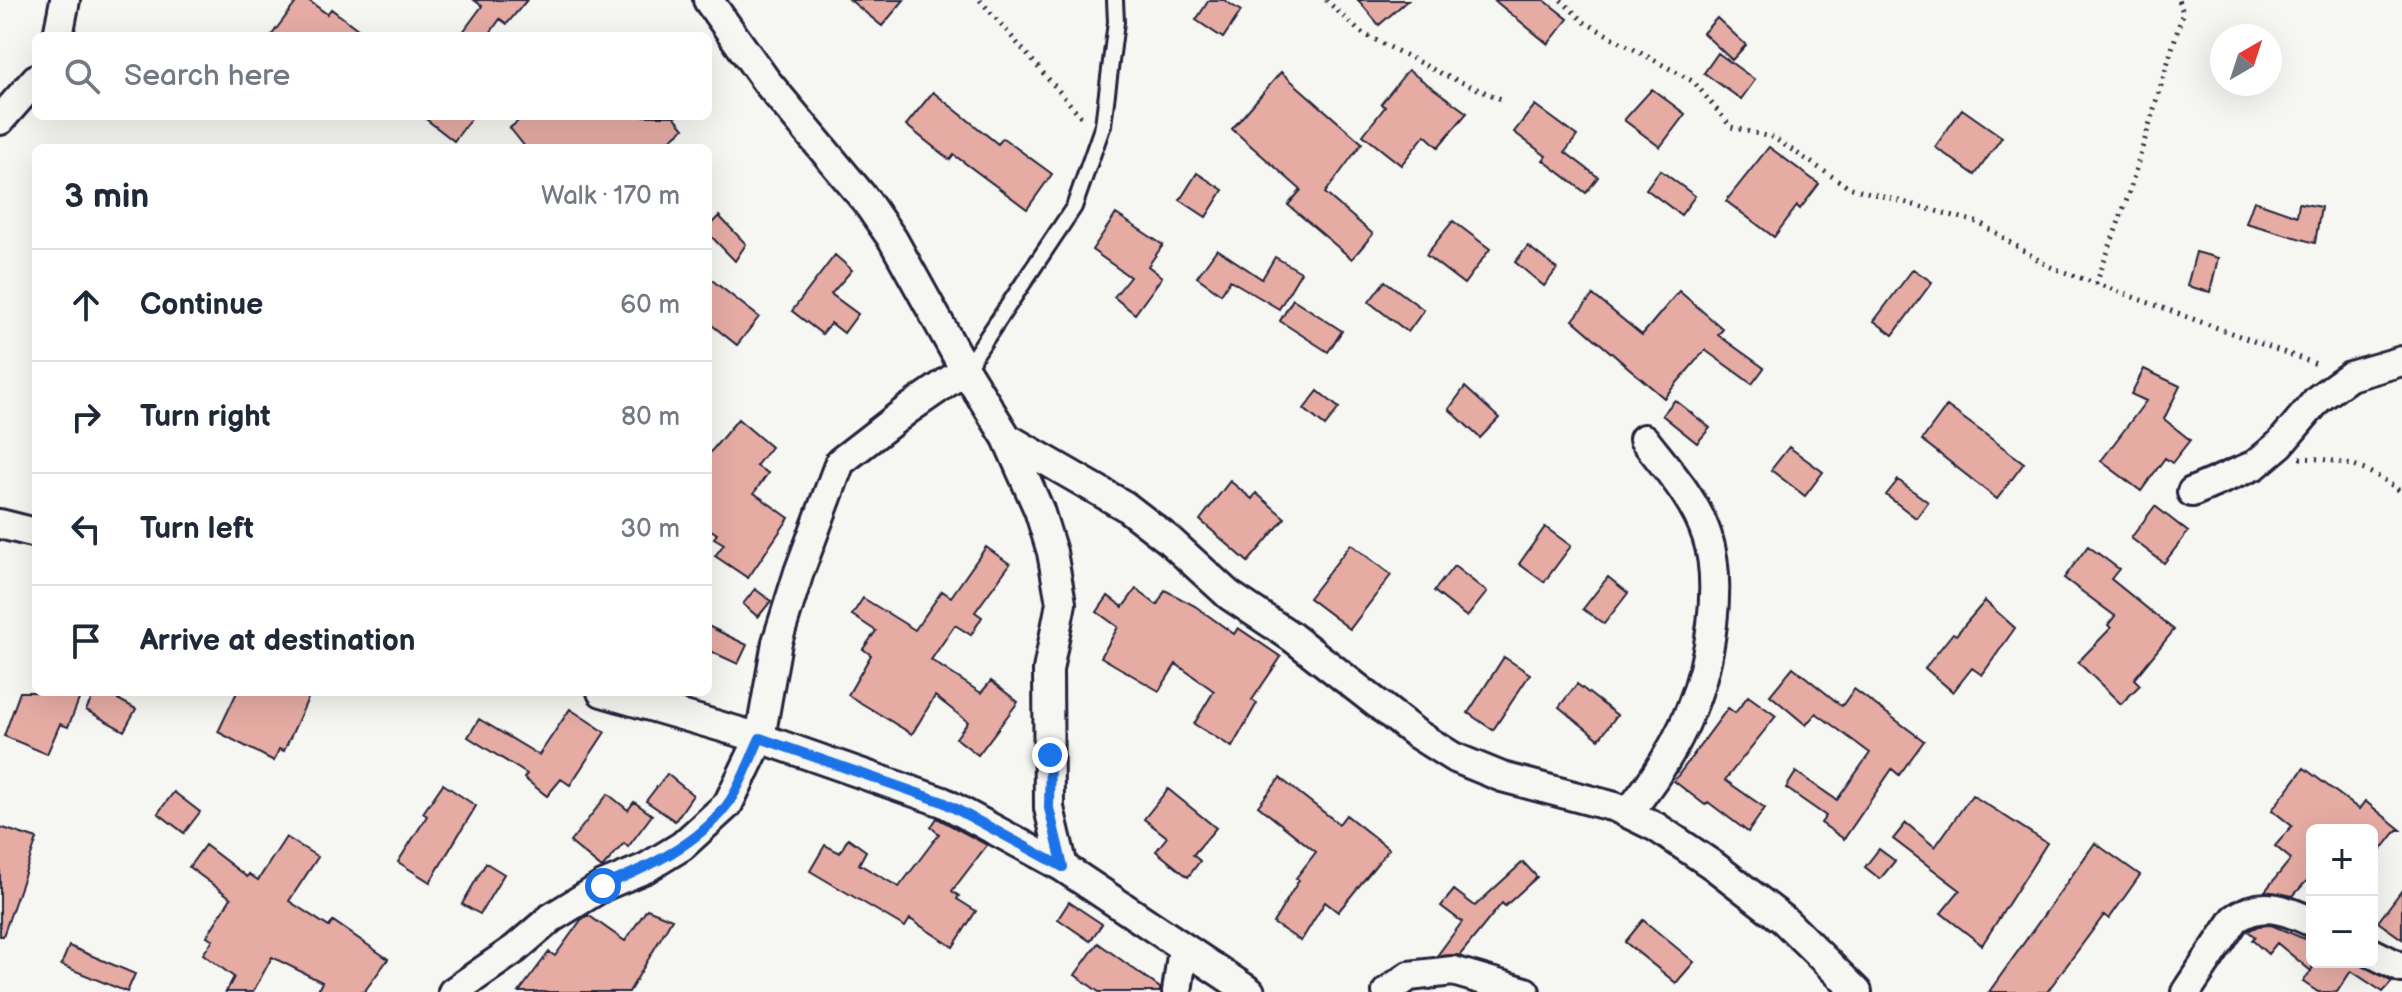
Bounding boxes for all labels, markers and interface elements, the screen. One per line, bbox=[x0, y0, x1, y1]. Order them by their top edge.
north arrow bbox=[2210, 24, 2282, 96]
search box bbox=[32, 32, 712, 120]
icon: search bbox=[60, 54, 104, 98]
text: Search here bbox=[124, 58, 290, 94]
text: 3 min bbox=[64, 176, 149, 217]
text: Walk · 170 m bbox=[541, 181, 680, 212]
icon: ahead bbox=[64, 283, 108, 327]
text: Continue bbox=[140, 287, 263, 323]
text: 60 m bbox=[620, 290, 680, 321]
icon: right bbox=[64, 395, 108, 439]
text: Turn right bbox=[140, 399, 271, 435]
text: 80 m bbox=[621, 402, 680, 433]
icon: left bbox=[64, 507, 108, 551]
text: Turn left bbox=[140, 511, 254, 547]
text: 30 m bbox=[620, 514, 680, 545]
icon: arrive bbox=[64, 619, 108, 663]
text: Arrive at destination bbox=[140, 623, 416, 659]
route end bbox=[1032, 737, 1068, 773]
map controls bbox=[2306, 824, 2378, 968]
button: + bbox=[2306, 824, 2378, 896]
route start bbox=[585, 868, 621, 904]
button: − bbox=[2306, 896, 2378, 968]

